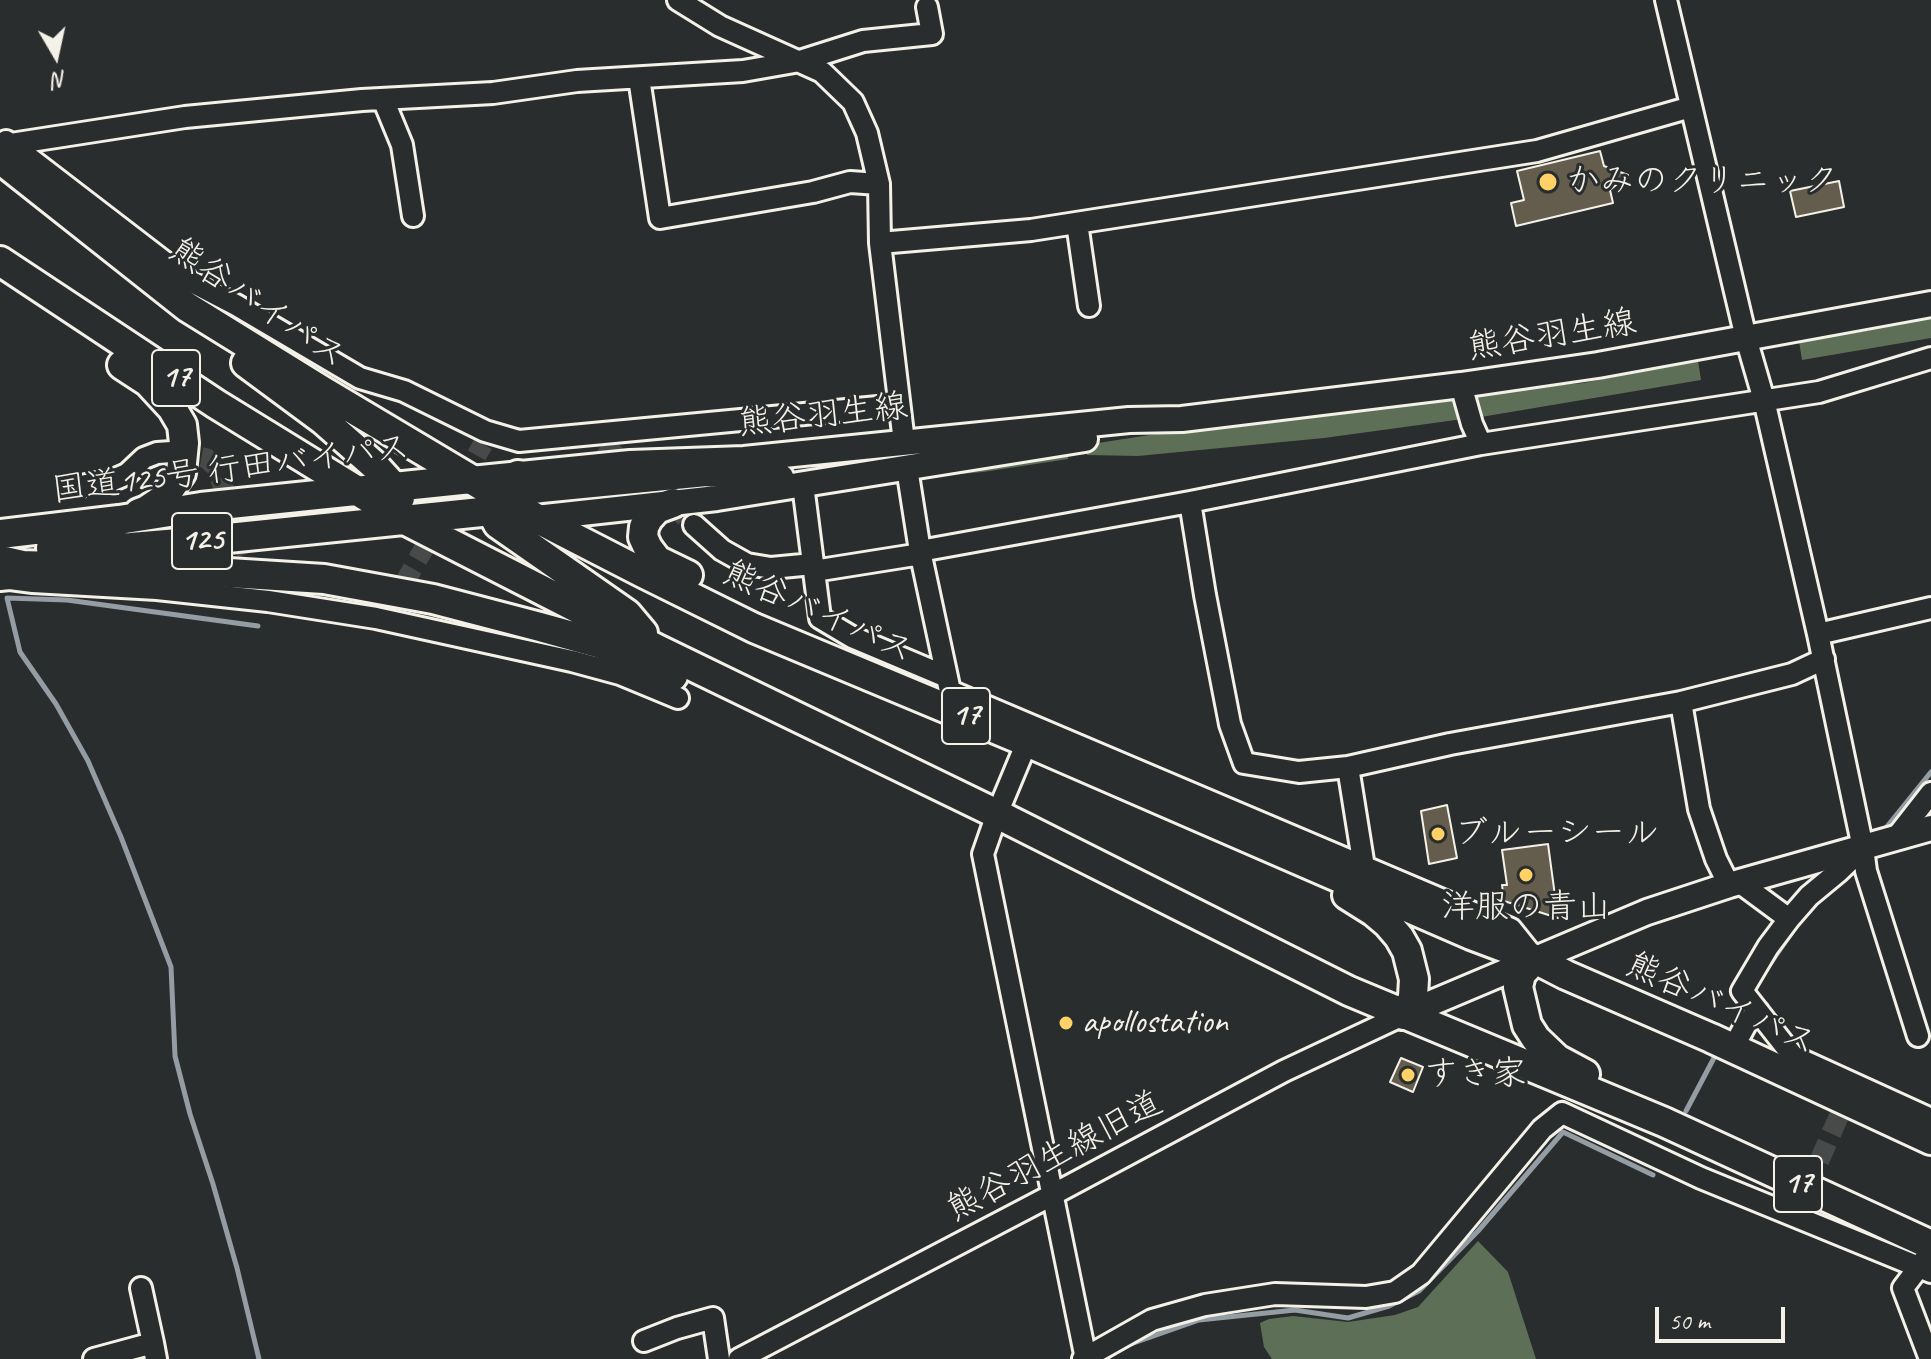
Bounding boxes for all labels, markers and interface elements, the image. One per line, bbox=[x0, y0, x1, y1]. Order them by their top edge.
north arrow bbox=[16, 16, 96, 96]
text: N bbox=[51, 65, 69, 95]
place label: かみのクリニック bbox=[1566, 162, 1838, 202]
marker: かみのクリニック bbox=[1537, 171, 1559, 193]
street label: 熊谷バイパス bbox=[161, 230, 353, 378]
street label: 熊谷羽生線 bbox=[1465, 303, 1639, 369]
road number: 17 bbox=[152, 350, 200, 406]
street label: 熊谷羽生線 bbox=[736, 387, 910, 445]
street label: 国道125号 行田バイパス bbox=[50, 428, 412, 512]
road number: 125 bbox=[172, 513, 232, 569]
street label: 熊谷バイパス bbox=[717, 553, 919, 673]
road number: 17 bbox=[942, 688, 990, 744]
place label: ブルーシール bbox=[1454, 814, 1659, 854]
marker: ブルーシール bbox=[1429, 825, 1447, 843]
marker: 洋服の青山 bbox=[1517, 866, 1535, 884]
place label: 洋服の青山 bbox=[1441, 888, 1611, 928]
street label: 熊谷バイパス bbox=[1620, 945, 1822, 1065]
place label: apollostation bbox=[1082, 1003, 1228, 1043]
marker: apollostation bbox=[1057, 1014, 1075, 1032]
place label: すき家 bbox=[1424, 1055, 1526, 1095]
marker: すき家 bbox=[1399, 1066, 1417, 1084]
street label: 熊谷羽生線旧道 bbox=[940, 1083, 1170, 1231]
road number: 17 bbox=[1774, 1156, 1822, 1212]
scale bar bbox=[1659, 1291, 1789, 1341]
text: 50 m bbox=[1669, 1306, 1710, 1336]

